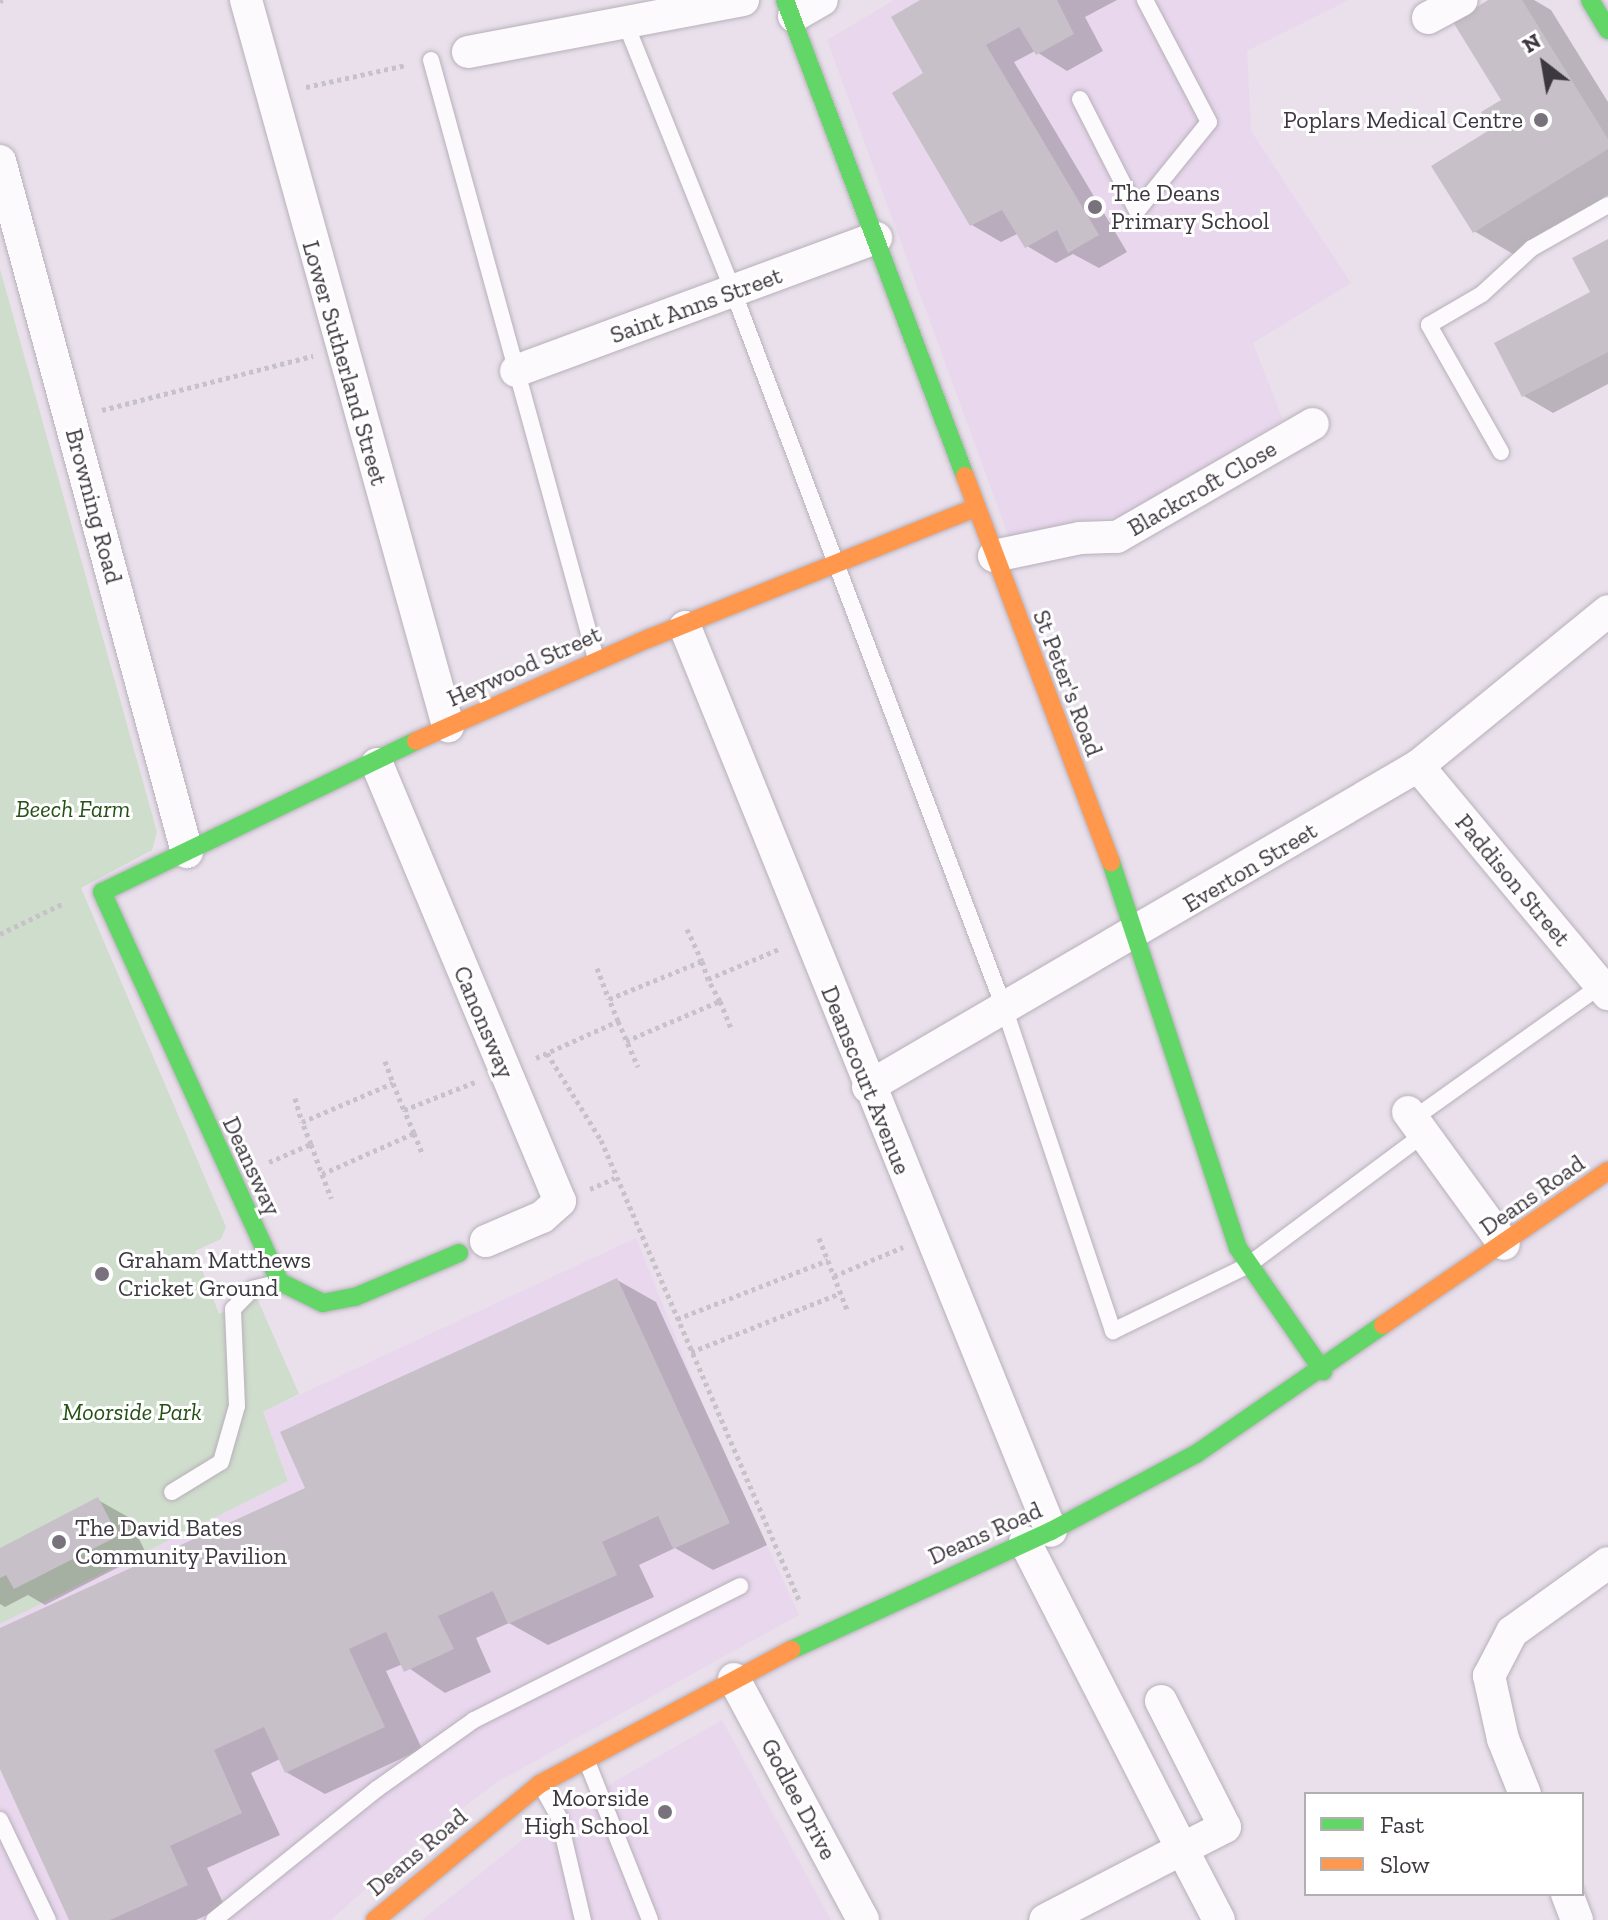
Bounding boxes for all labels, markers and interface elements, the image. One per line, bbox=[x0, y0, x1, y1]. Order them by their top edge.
north arrow bbox=[1504, 24, 1584, 104]
text: N bbox=[1517, 27, 1546, 59]
place label: Poplars Medical Centre bbox=[1283, 106, 1523, 134]
marker: Poplars Medical Centre bbox=[1530, 109, 1552, 131]
place label: The Deans Primary School bbox=[1111, 179, 1270, 235]
marker: The Deans Primary School bbox=[1086, 198, 1104, 216]
street label: Lower Sutherland Street bbox=[296, 237, 394, 489]
street label: Saint Anns Street bbox=[606, 260, 786, 350]
street label: Browning Road bbox=[59, 425, 129, 587]
street label: Blackcroft Close bbox=[1123, 434, 1281, 542]
street label: St Peter's Road bbox=[1027, 606, 1109, 760]
street label: Heywood Street bbox=[443, 619, 605, 713]
park label: Beech Farm bbox=[16, 795, 130, 823]
street label: Paddison Street bbox=[1449, 808, 1577, 952]
street label: Everton Street bbox=[1178, 816, 1322, 918]
street label: Canonsway bbox=[447, 962, 521, 1082]
street label: Deanscourt Avenue bbox=[815, 981, 917, 1179]
street label: Deansway bbox=[217, 1112, 287, 1220]
street label: Deans Road bbox=[1474, 1148, 1590, 1242]
place label: Graham Matthews Cricket Ground bbox=[118, 1246, 311, 1302]
marker: Graham Matthews Cricket Ground bbox=[93, 1265, 111, 1283]
park label: Moorside Park bbox=[62, 1398, 202, 1426]
street label: Deans Road bbox=[924, 1495, 1046, 1571]
place label: The David Bates Community Pavilion bbox=[75, 1514, 288, 1570]
marker: The David Bates Community Pavilion bbox=[50, 1533, 68, 1551]
street label: Godlee Drive bbox=[755, 1734, 843, 1864]
place label: Moorside High School bbox=[524, 1784, 649, 1840]
legend bbox=[1304, 1792, 1584, 1896]
street label: Deans Road bbox=[361, 1802, 473, 1902]
marker: Moorside High School bbox=[656, 1803, 674, 1821]
text: Fast bbox=[1380, 1810, 1424, 1839]
text: Slow bbox=[1380, 1850, 1430, 1879]

